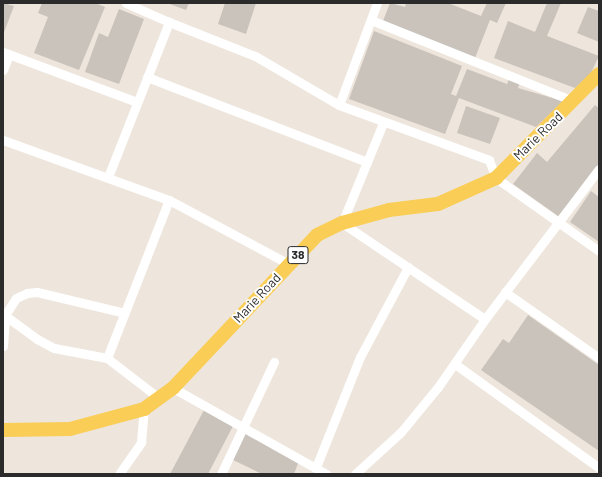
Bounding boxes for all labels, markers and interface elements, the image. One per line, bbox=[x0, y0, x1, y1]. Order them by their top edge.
street label: Marie Road bbox=[510, 109, 566, 163]
road number: 38 bbox=[287, 245, 309, 265]
street label: Marie Road bbox=[230, 270, 284, 326]

